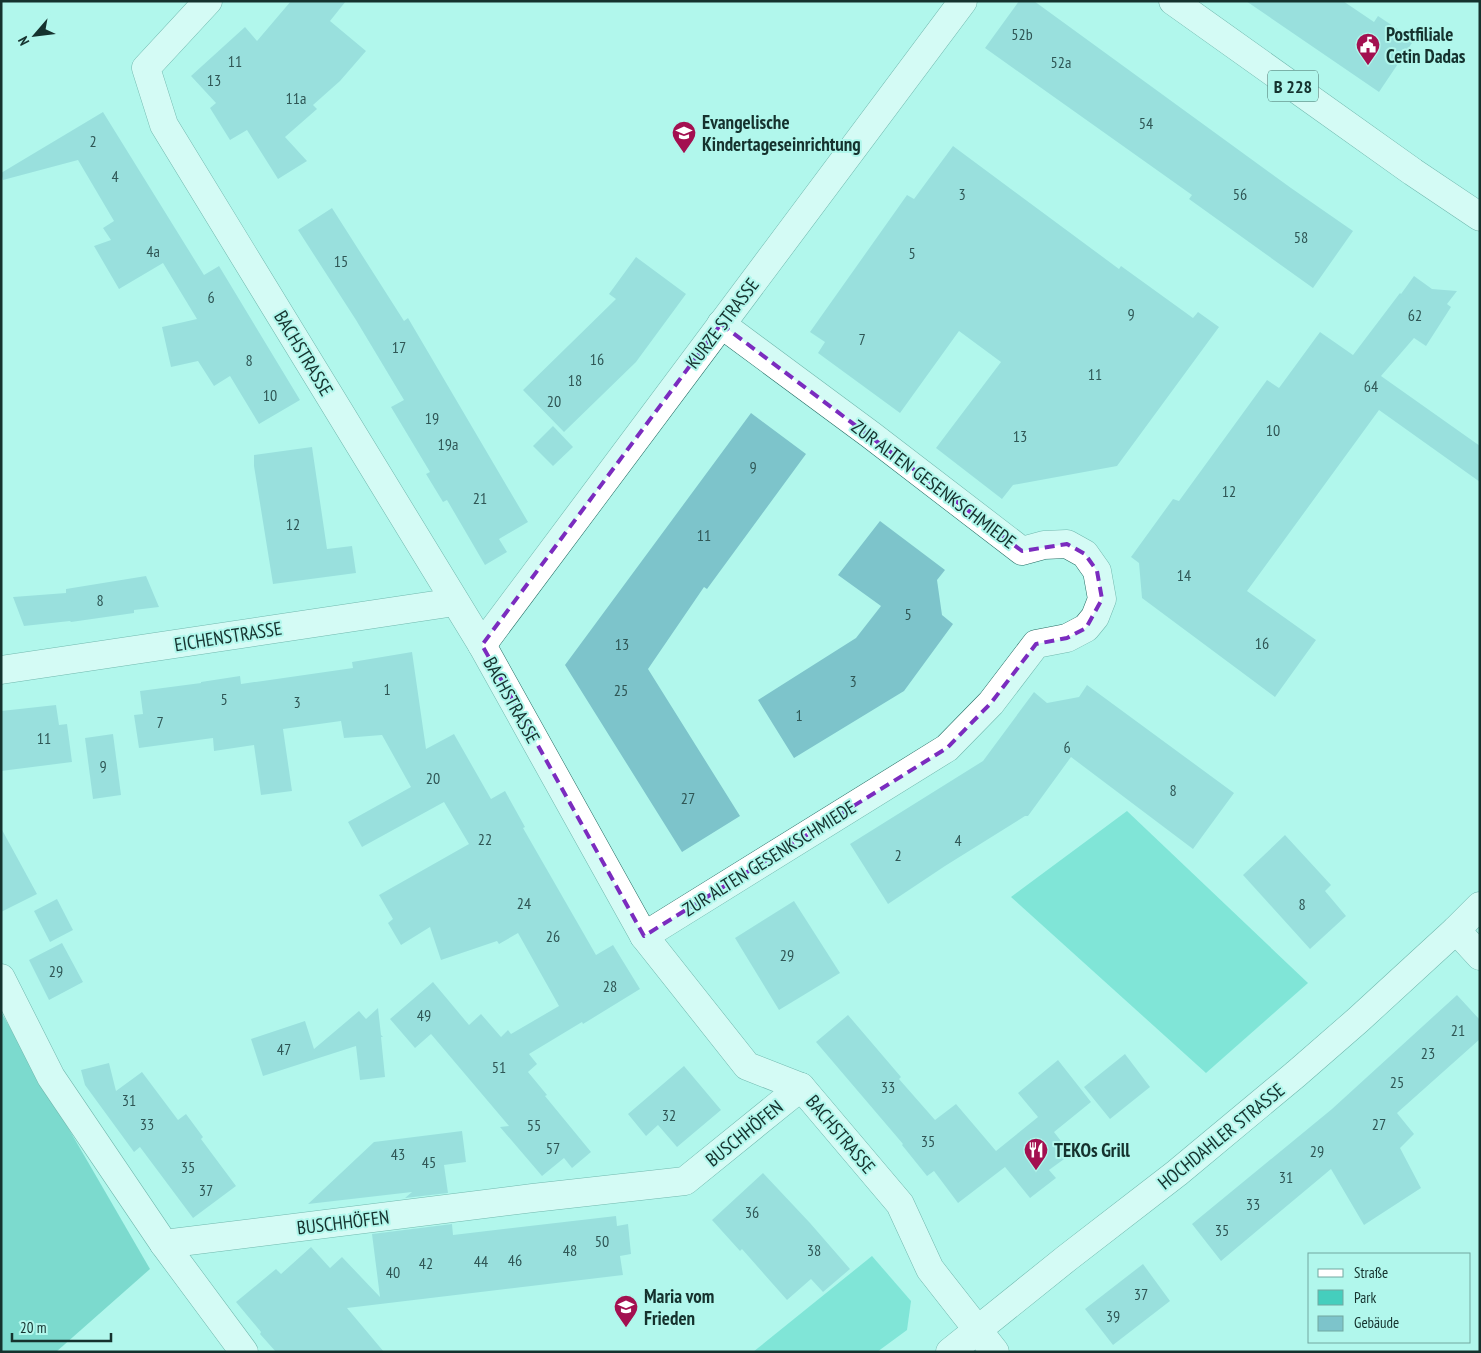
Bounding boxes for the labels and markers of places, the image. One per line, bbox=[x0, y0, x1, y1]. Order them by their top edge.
place label: Postfiliale Cetin Dadas bbox=[1386, 22, 1466, 68]
public building icon: Postfiliale Cetin Dadas bbox=[1355, 32, 1381, 66]
place label: Evangelische Kindertageseinrichtung bbox=[702, 110, 861, 156]
school or university icon: Evangelische Kindertageseinrichtung bbox=[671, 120, 697, 154]
restaurant icon: TEKOs Grill bbox=[1023, 1137, 1049, 1171]
place label: TEKOs Grill bbox=[1054, 1138, 1130, 1162]
place label: Maria vom Frieden bbox=[644, 1284, 714, 1330]
school or university icon: Maria vom Frieden bbox=[613, 1294, 639, 1328]

